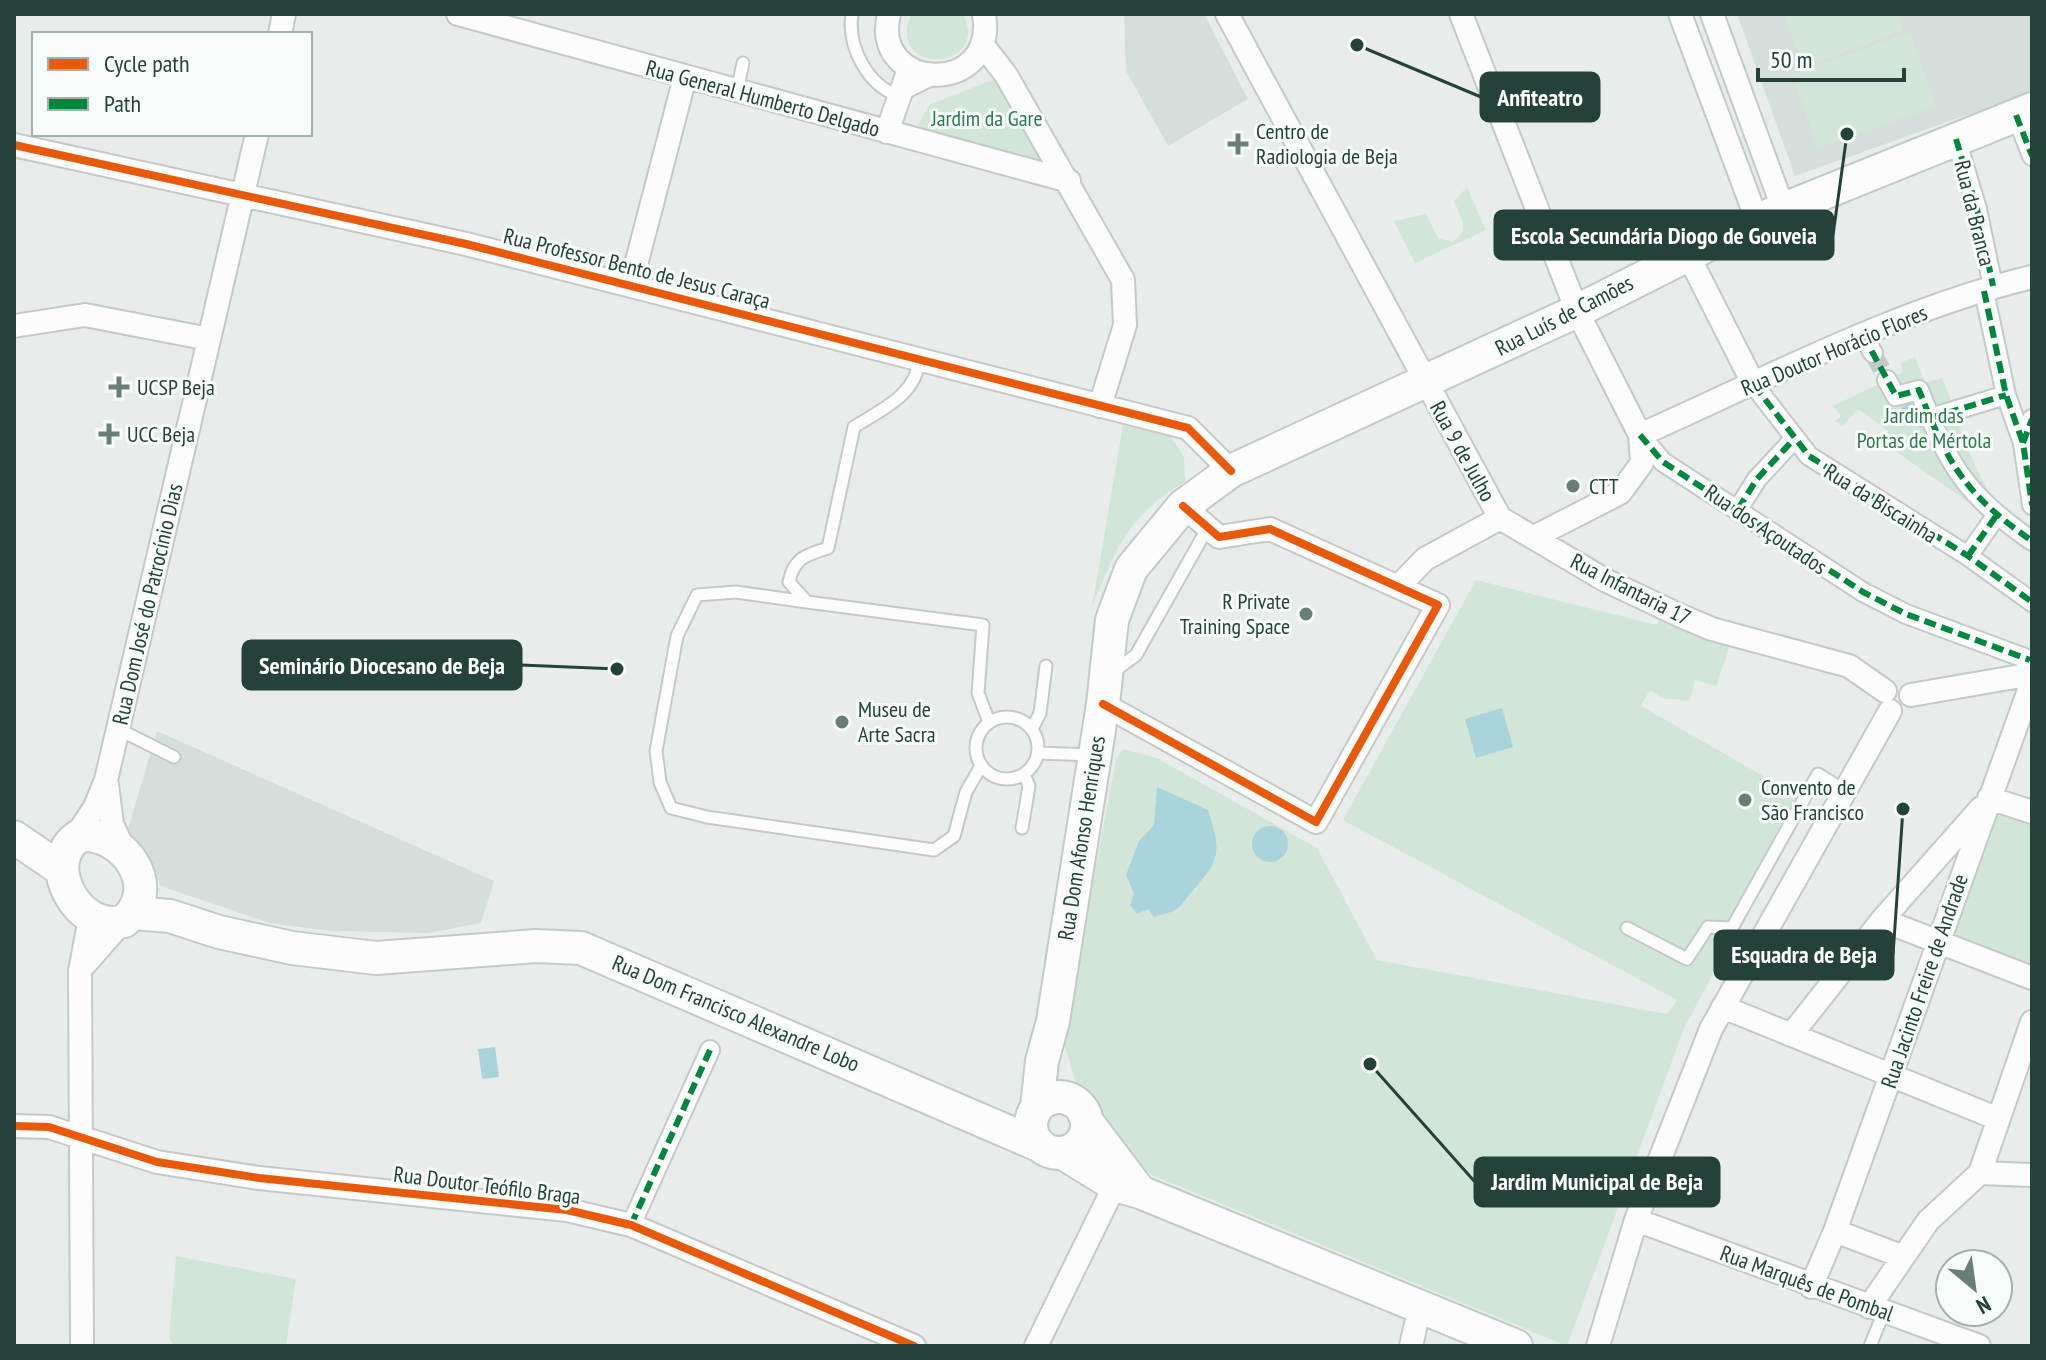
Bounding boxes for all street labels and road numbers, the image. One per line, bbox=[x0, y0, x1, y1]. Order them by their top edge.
street label: Rua General Humberto Delgado bbox=[643, 53, 883, 143]
street label: Rua da Branca bbox=[1948, 157, 2002, 269]
street label: Rua Professor Bento de Jesus Caraça bbox=[501, 221, 773, 315]
street label: Rua Luís de Camões bbox=[1490, 268, 1638, 362]
street label: Rua Doutor Horácio Flores bbox=[1737, 298, 1931, 402]
street label: Rua 9 de Julho bbox=[1424, 396, 1502, 506]
street label: Rua da Biscainha bbox=[1819, 457, 1943, 549]
street label: Rua dos Açoutados bbox=[1699, 478, 1833, 580]
street label: Rua Dom José do Patrocínio Dias bbox=[106, 481, 188, 727]
street label: Rua Infantaria 17 bbox=[1566, 547, 1696, 631]
street label: Rua Dom Afonso Henriques bbox=[1051, 734, 1111, 942]
street label: Rua Jacinto Freire de Andrade bbox=[1874, 870, 1974, 1092]
street label: Rua Dom Francisco Alexandre Lobo bbox=[608, 948, 864, 1078]
street label: Rua Doutor Teófilo Braga bbox=[392, 1160, 582, 1210]
street label: Rua Marquês de Pombal bbox=[1716, 1239, 1898, 1328]

